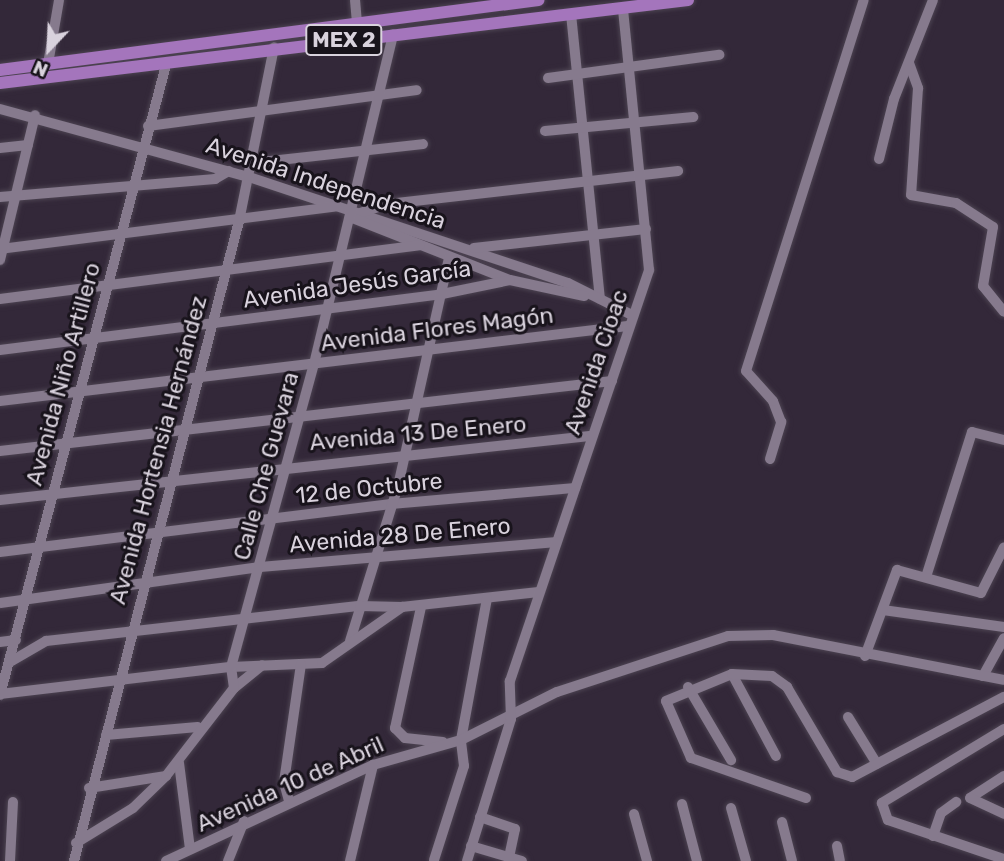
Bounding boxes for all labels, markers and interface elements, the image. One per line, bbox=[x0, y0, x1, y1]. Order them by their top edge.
north arrow bbox=[14, 14, 84, 84]
road number: MEX 2 bbox=[304, 22, 384, 58]
text: N bbox=[30, 56, 51, 82]
street label: Avenida Independencia bbox=[203, 131, 449, 235]
street label: Avenida Jesús García bbox=[241, 254, 473, 314]
street label: Avenida Niño Artillero bbox=[20, 259, 106, 489]
street label: Avenida Cioac bbox=[558, 286, 634, 438]
street label: Avenida Hortensia Hernández bbox=[104, 293, 212, 607]
street label: Avenida Flores Magón bbox=[319, 301, 555, 357]
street label: Calle Che Guevara bbox=[228, 369, 304, 563]
street label: Avenida 13 De Enero bbox=[308, 410, 528, 456]
street label: 12 de Octubre bbox=[294, 467, 444, 509]
street label: Avenida 28 De Enero bbox=[288, 512, 512, 558]
street label: Avenida 10 de Abril bbox=[192, 730, 388, 838]

